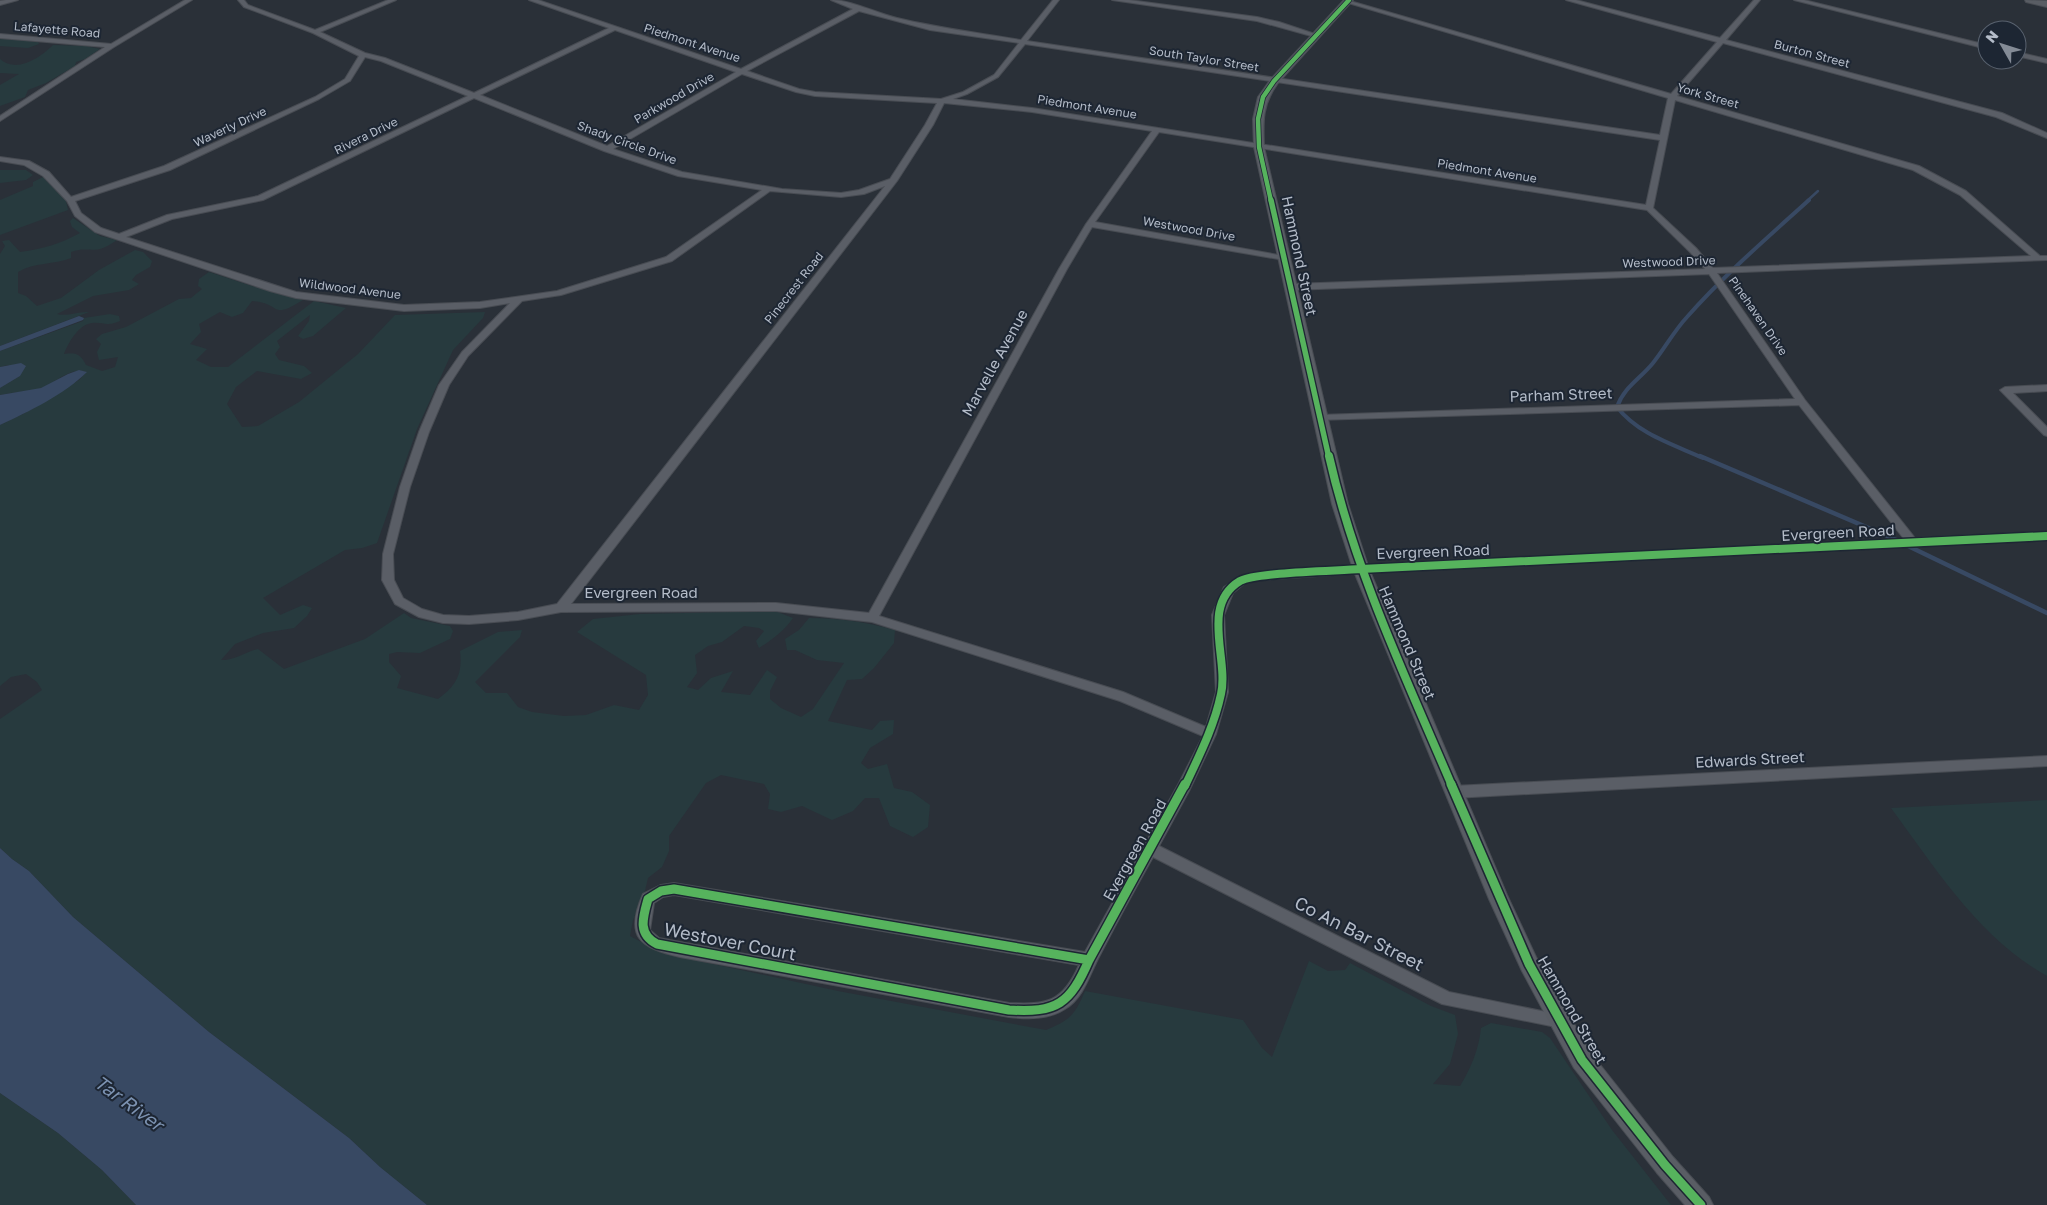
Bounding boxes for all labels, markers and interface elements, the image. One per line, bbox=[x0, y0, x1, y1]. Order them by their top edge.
street label: Lafayette Road bbox=[13, 18, 101, 41]
street label: Piedmont Avenue bbox=[642, 20, 742, 65]
north arrow bbox=[1977, 20, 2027, 70]
text: N bbox=[1982, 27, 2001, 46]
street label: Burton Street bbox=[1772, 36, 1852, 71]
street label: South Taylor Street bbox=[1148, 42, 1260, 75]
street label: Parkwood Drive bbox=[631, 68, 717, 127]
street label: York Street bbox=[1675, 80, 1741, 112]
street label: Piedmont Avenue bbox=[1036, 91, 1138, 122]
street label: Waverly Drive bbox=[191, 103, 269, 150]
street label: Rivera Drive bbox=[332, 114, 400, 157]
street label: Shady Circle Drive bbox=[575, 118, 679, 168]
street label: Piedmont Avenue bbox=[1436, 155, 1538, 186]
street label: Hammond Street bbox=[1278, 194, 1321, 317]
street label: Westwood Drive bbox=[1142, 213, 1236, 244]
street label: Pinecrest Road bbox=[761, 249, 826, 327]
street label: Westwood Drive bbox=[1622, 252, 1716, 271]
street label: Pinehaven Drive bbox=[1726, 273, 1791, 358]
street label: Wildwood Avenue bbox=[298, 275, 402, 302]
street label: Marvelle Avenue bbox=[957, 306, 1031, 419]
street label: Parham Street bbox=[1509, 383, 1613, 405]
street label: Evergreen Road bbox=[1781, 520, 1895, 544]
street label: Evergreen Road bbox=[1376, 540, 1490, 562]
street label: Evergreen Road bbox=[584, 583, 698, 601]
street label: Hammond Street bbox=[1376, 583, 1440, 702]
street label: Edwards Street bbox=[1695, 747, 1805, 771]
street label: Evergreen Road bbox=[1099, 795, 1170, 904]
street label: Co An Bar Street bbox=[1291, 891, 1428, 975]
street label: Westover Court bbox=[662, 917, 798, 965]
street label: Hammond Street bbox=[1535, 952, 1611, 1067]
water label: Tar River bbox=[90, 1070, 170, 1137]

